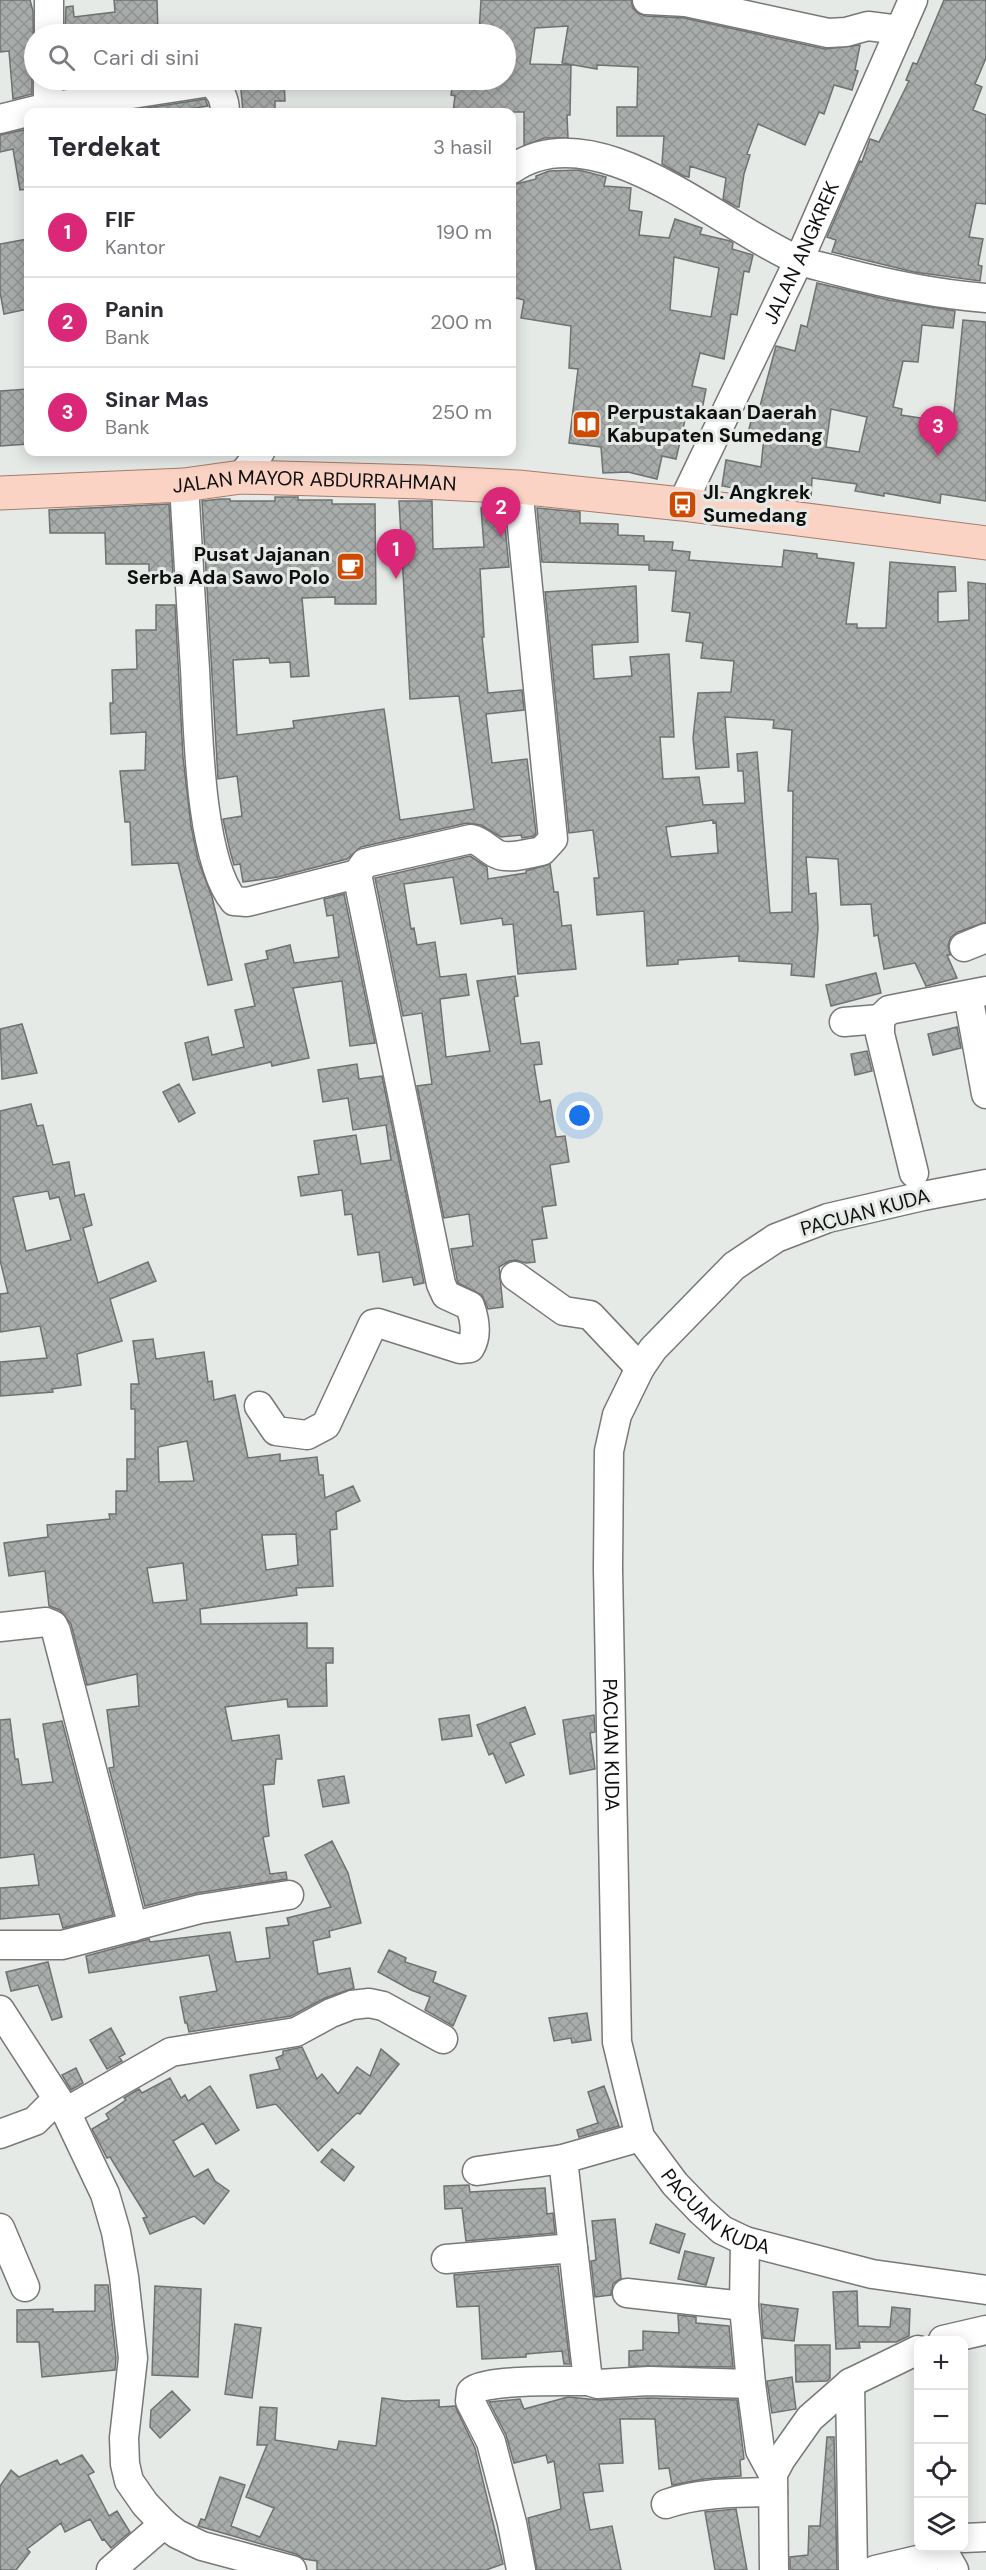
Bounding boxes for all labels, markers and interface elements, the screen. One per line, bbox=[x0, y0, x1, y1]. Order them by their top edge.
search box bbox=[24, 24, 516, 90]
icon: search bbox=[45, 41, 78, 74]
text: Cari di sini bbox=[93, 43, 199, 72]
text: Terdekat bbox=[48, 130, 161, 164]
text: 3 hasil bbox=[433, 134, 492, 160]
street label: JALAN ANGKREK bbox=[757, 177, 845, 329]
text: FIF bbox=[105, 205, 135, 234]
text: 1 bbox=[64, 219, 71, 245]
text: 190 m bbox=[436, 219, 492, 245]
text: Kantor bbox=[105, 234, 165, 260]
text: Panin bbox=[105, 295, 164, 324]
text: 2 bbox=[62, 309, 73, 335]
text: 200 m bbox=[430, 309, 492, 335]
text: Bank bbox=[105, 324, 150, 350]
text: Sinar Mas bbox=[105, 385, 209, 414]
text: 3 bbox=[61, 399, 74, 425]
text: 250 m bbox=[431, 399, 492, 425]
place label: Perpustakaan Daerah Kabupaten Sumedang bbox=[607, 399, 823, 448]
pin: 3 bbox=[918, 406, 958, 456]
library icon: Perpustakaan Daerah Kabupaten Sumedang bbox=[570, 408, 602, 440]
text: Bank bbox=[105, 414, 150, 440]
street label: JALAN MAYOR ABDURRAHMAN bbox=[172, 464, 457, 498]
place label: Jl. Angkrek Sumedang bbox=[703, 479, 811, 528]
pin: 2 bbox=[482, 488, 520, 537]
bus stop icon: Jl. Angkrek Sumedang bbox=[666, 488, 698, 520]
pin: 1 bbox=[376, 530, 416, 579]
place label: Pusat Jajanan Serba Ada Sawo Polo bbox=[127, 541, 330, 590]
cafe icon: Pusat Jajanan Serba Ada Sawo Polo bbox=[335, 550, 367, 582]
your location bbox=[565, 1101, 594, 1130]
street label: PACUAN KUDA bbox=[798, 1182, 932, 1242]
street label: PACUAN KUDA bbox=[597, 1678, 626, 1811]
street label: PACUAN KUDA bbox=[655, 2164, 773, 2260]
map controls bbox=[914, 2336, 968, 2552]
button: + bbox=[914, 2336, 968, 2390]
button: − bbox=[914, 2390, 968, 2444]
button: locate bbox=[914, 2444, 968, 2498]
button: layers bbox=[914, 2498, 968, 2552]

